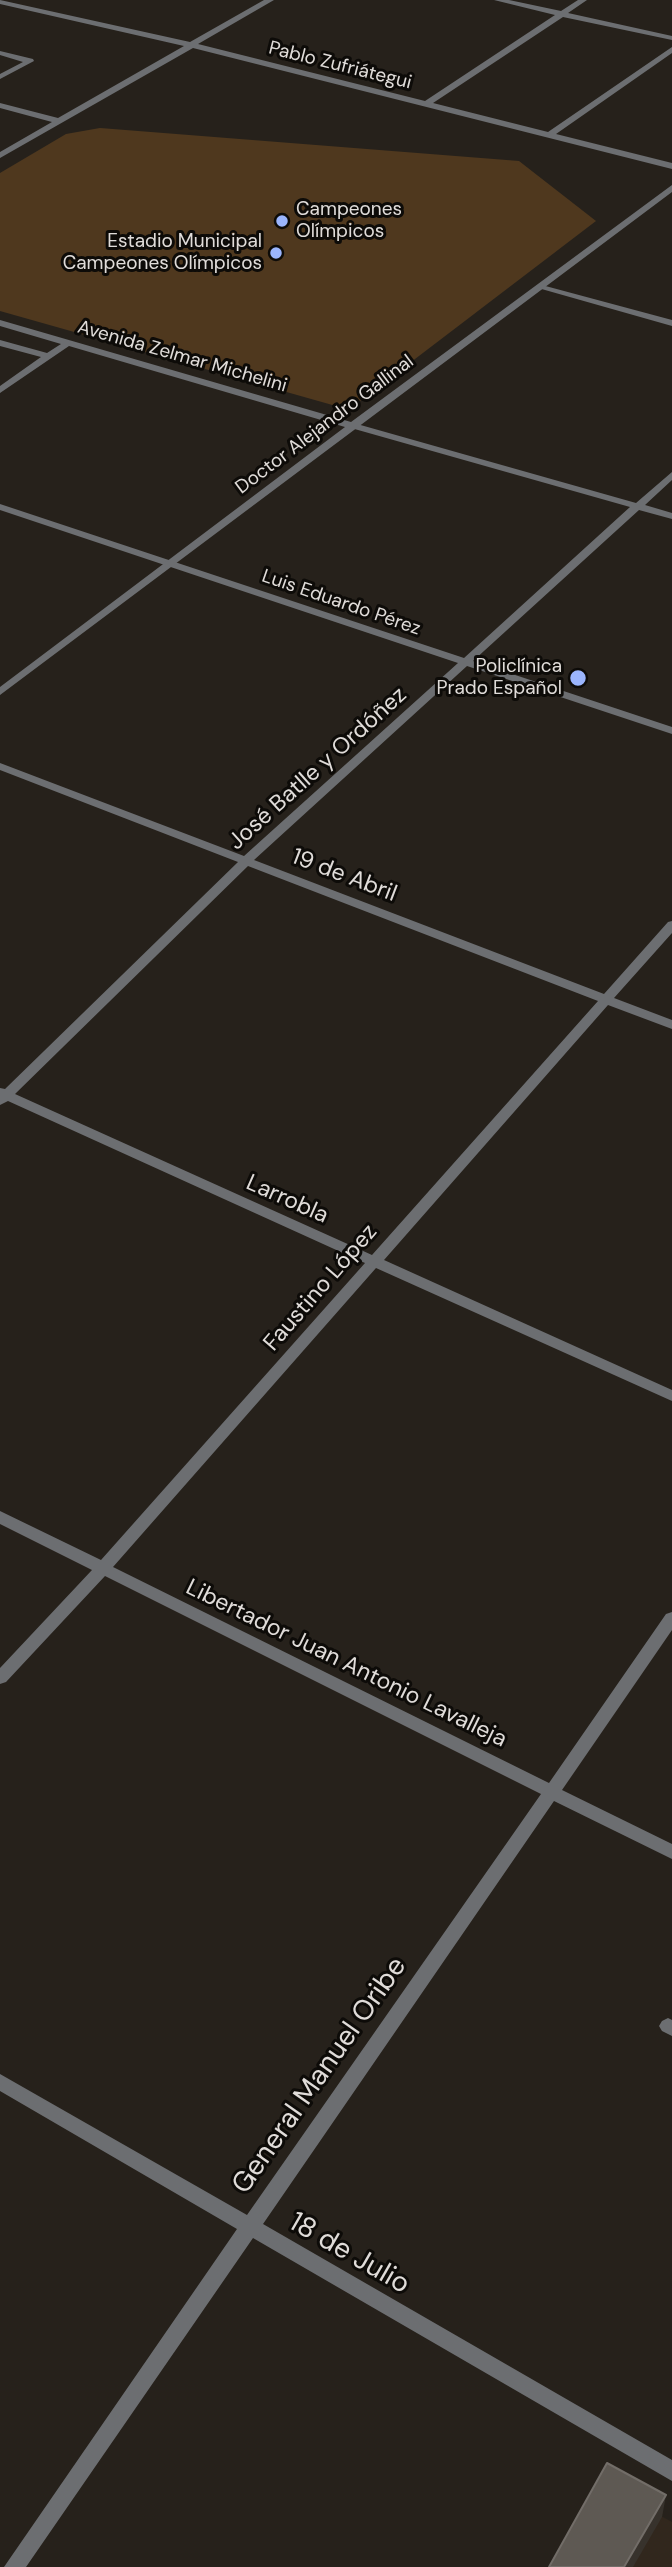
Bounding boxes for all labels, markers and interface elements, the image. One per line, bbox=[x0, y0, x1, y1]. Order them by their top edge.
street label: Pablo Zufriátegui bbox=[266, 37, 414, 95]
place label: Campeones Olímpicos bbox=[296, 199, 402, 243]
marker: Campeones Olímpicos bbox=[274, 213, 290, 229]
place label: Estadio Municipal Campeones Olímpicos bbox=[63, 231, 262, 275]
marker: Estadio Municipal Campeones Olímpicos bbox=[268, 245, 284, 261]
street label: Avenida Zelmar Michelini bbox=[75, 316, 289, 398]
street label: Doctor Alejandro Gallinal bbox=[231, 351, 419, 499]
street label: Luis Eduardo Pérez bbox=[259, 565, 423, 641]
place label: Policlínica Prado Español bbox=[436, 656, 562, 700]
marker: Policlínica Prado Español bbox=[568, 668, 588, 688]
street label: José Batlle y Ordóñez bbox=[223, 682, 413, 856]
street label: 19 de Abril bbox=[288, 843, 400, 909]
street label: Larrobla bbox=[242, 1170, 332, 1230]
street label: Faustino López bbox=[258, 1219, 384, 1357]
street label: Libertador Juan Antonio Lavalleja bbox=[181, 1574, 511, 1754]
street label: General Manuel Oribe bbox=[226, 1951, 414, 2201]
street label: 18 de Julio bbox=[283, 2206, 415, 2302]

